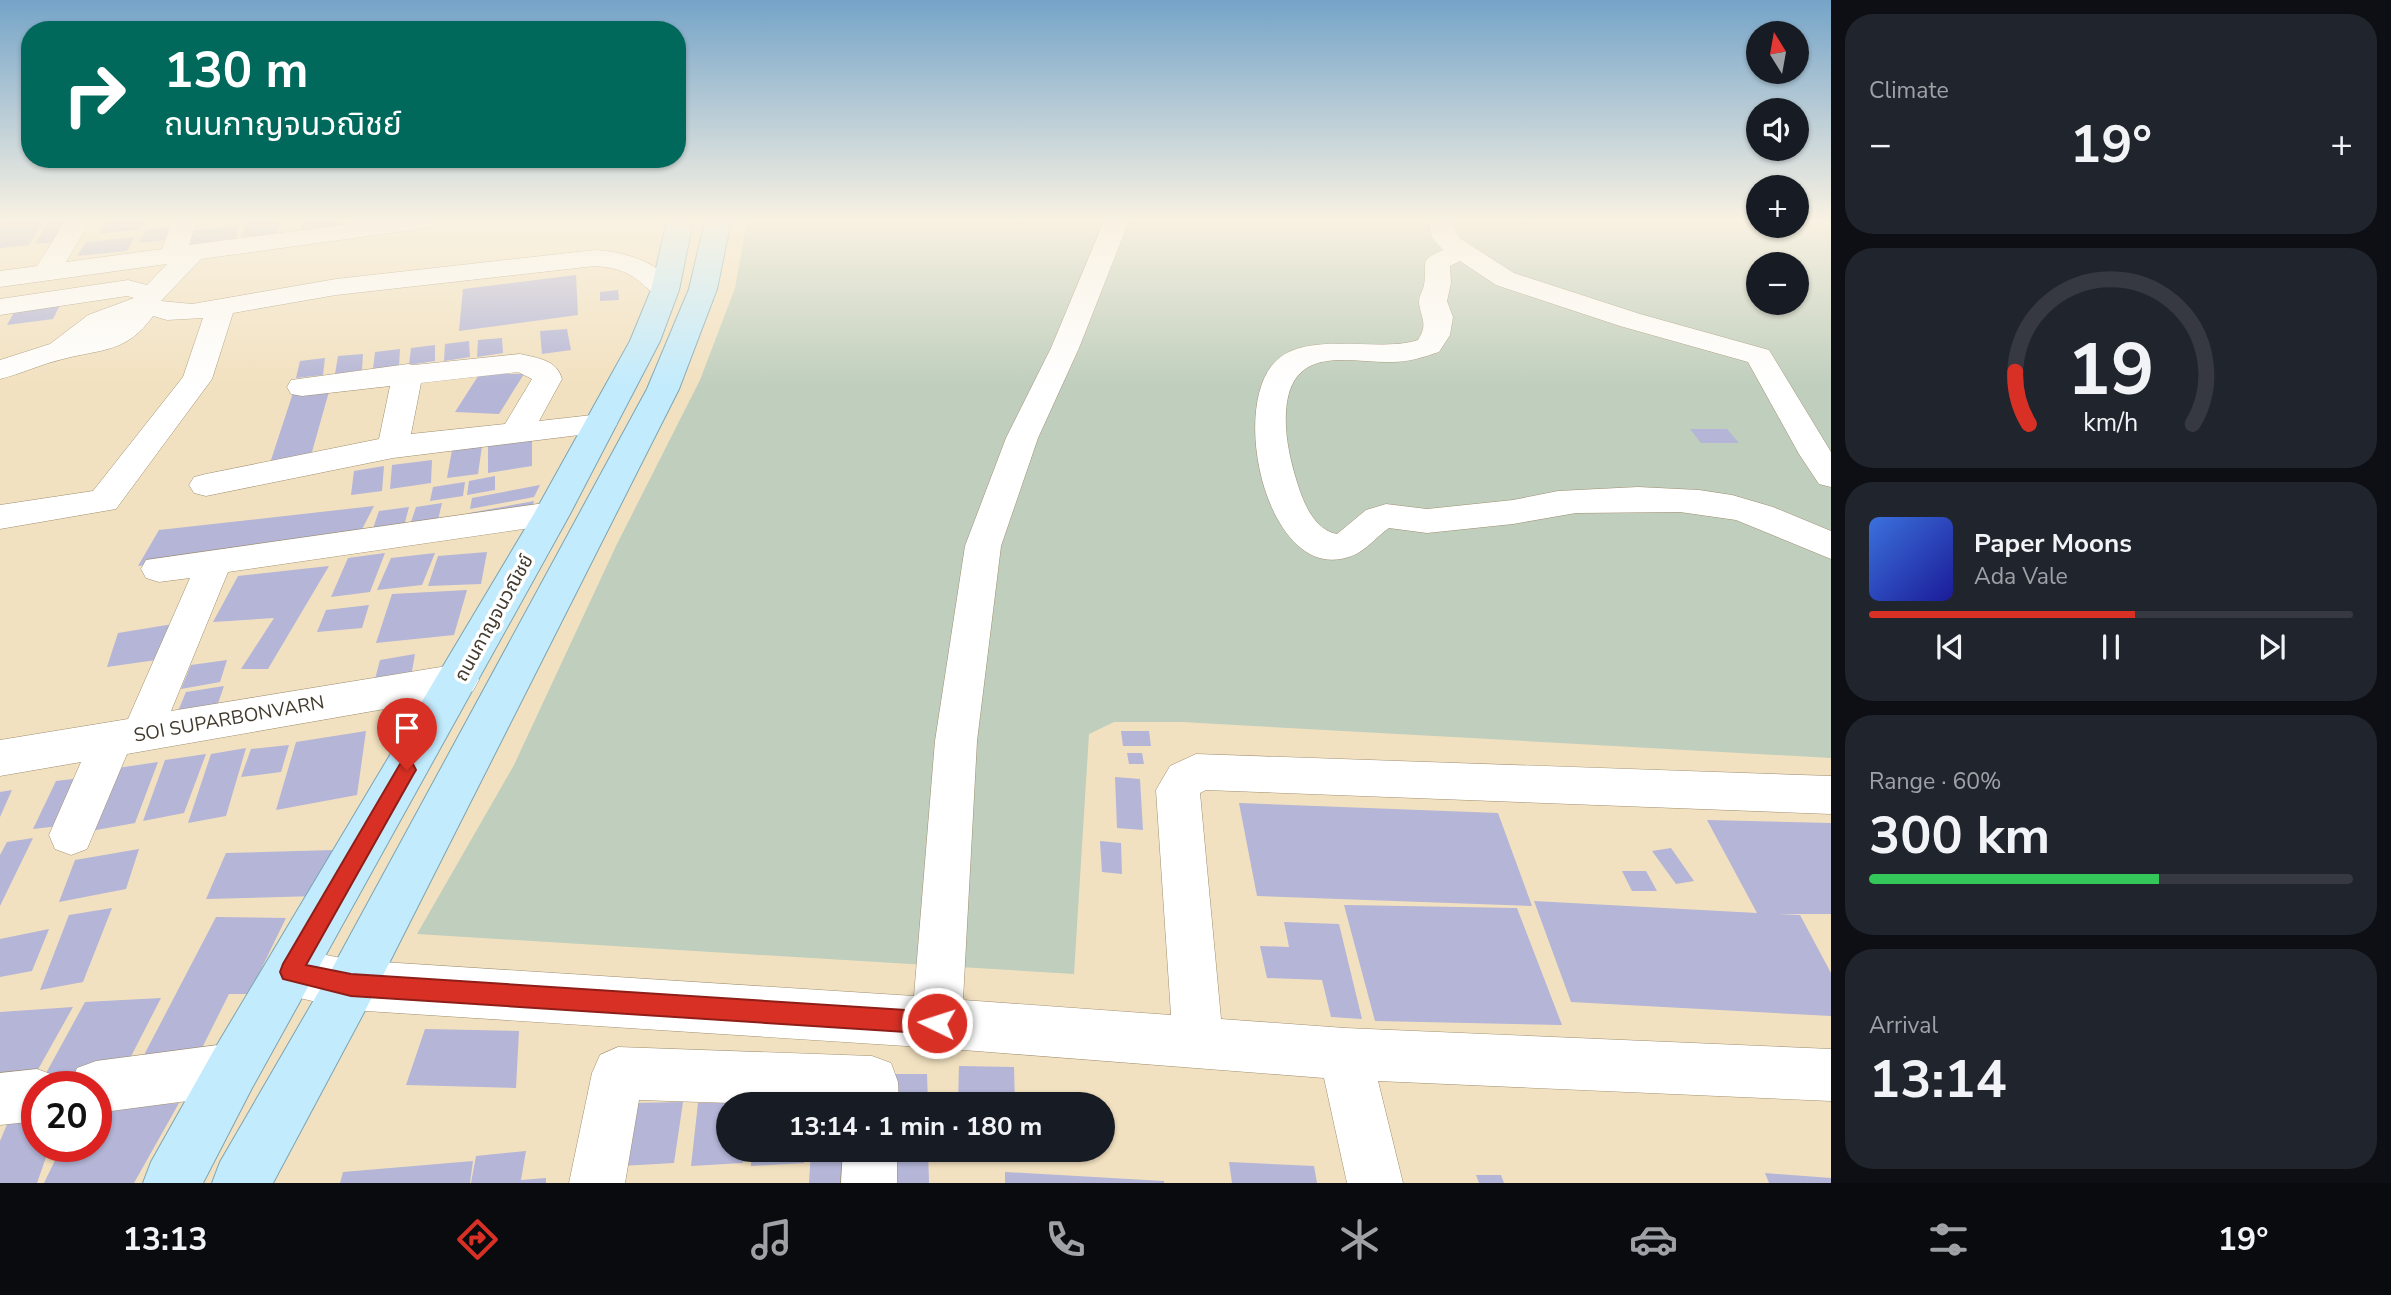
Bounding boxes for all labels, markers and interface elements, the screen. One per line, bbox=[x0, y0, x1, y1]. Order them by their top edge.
north arrow bbox=[1746, 21, 1810, 84]
map controls bbox=[1746, 21, 1809, 315]
text: 130 m bbox=[164, 37, 308, 104]
icon: right bbox=[49, 49, 140, 140]
text: Climate bbox=[1869, 75, 1949, 106]
button: sound bbox=[1746, 98, 1809, 161]
text: ถนนกาญจนวณิชย์ bbox=[164, 103, 402, 146]
text: 19° bbox=[2070, 109, 2152, 180]
text: − bbox=[1869, 119, 1892, 170]
text: + bbox=[2330, 119, 2353, 170]
button: + bbox=[1746, 175, 1809, 238]
button: − bbox=[1746, 252, 1809, 315]
text: 19 bbox=[2067, 320, 2155, 420]
text: km/h bbox=[2083, 405, 2139, 439]
text: Paper Moons bbox=[1974, 526, 2132, 561]
street label: ถนนกาญจนวณิชย์ bbox=[448, 550, 540, 686]
text: Ada Vale bbox=[1974, 561, 2068, 592]
icon: previous bbox=[1931, 628, 1969, 666]
icon: pause bbox=[2092, 628, 2130, 666]
icon: next bbox=[2253, 628, 2291, 666]
street label: SOI SUPARBONVARN bbox=[132, 689, 326, 749]
pin bbox=[377, 698, 437, 770]
icon: arrive bbox=[388, 709, 426, 747]
text: Range · 60% bbox=[1869, 766, 2001, 797]
text: 300 km bbox=[1869, 800, 2050, 871]
position arrow bbox=[900, 986, 974, 1060]
text: Arrival bbox=[1869, 1010, 1938, 1041]
text: 13:14 bbox=[1869, 1044, 2007, 1115]
speed limit sign: 20 bbox=[21, 1071, 112, 1162]
text: 13:14 · 1 min · 180 m bbox=[789, 1109, 1042, 1144]
icon: directions bbox=[453, 1215, 502, 1264]
icon: music bbox=[747, 1215, 796, 1264]
icon: phone bbox=[1041, 1215, 1090, 1264]
icon: climate bbox=[1335, 1215, 1384, 1264]
icon: car bbox=[1629, 1215, 1678, 1264]
icon: filters bbox=[1924, 1215, 1973, 1264]
text: 13:13 bbox=[123, 1218, 207, 1261]
text: 19° bbox=[2218, 1218, 2268, 1261]

